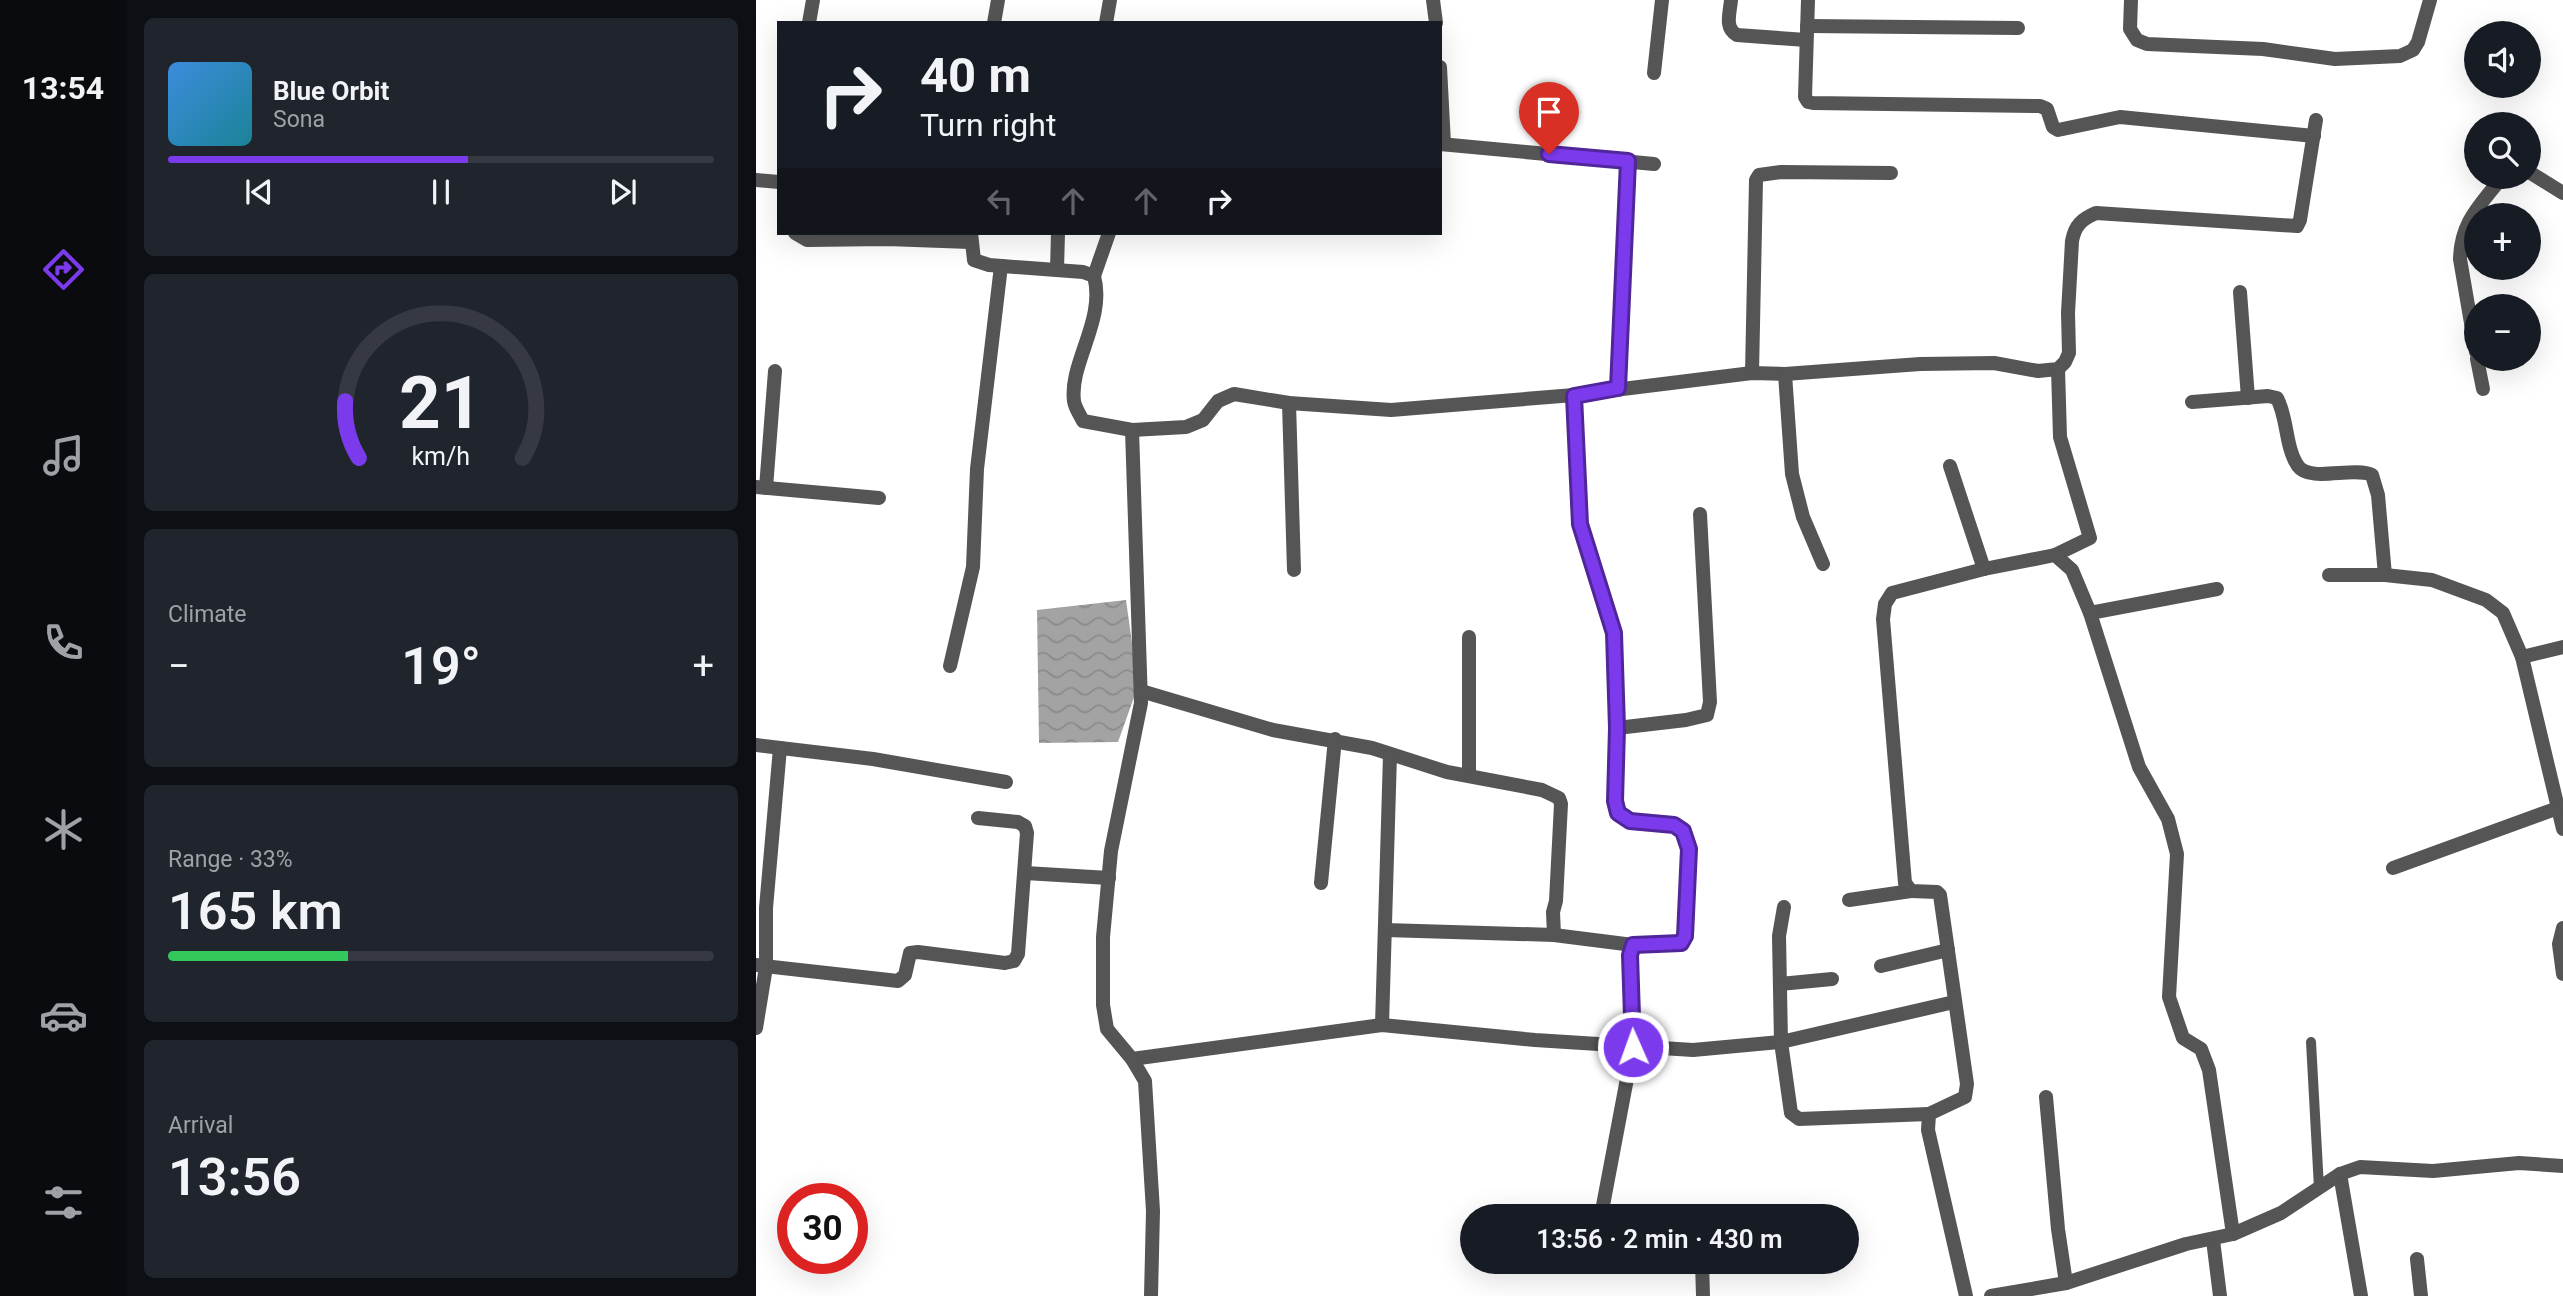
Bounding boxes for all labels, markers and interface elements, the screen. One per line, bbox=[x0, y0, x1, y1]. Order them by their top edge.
map controls bbox=[2464, 21, 2541, 371]
button: sound bbox=[2464, 21, 2541, 98]
text: 40 m bbox=[920, 47, 1031, 104]
icon: right bbox=[805, 49, 896, 140]
text: 13:54 bbox=[22, 69, 104, 107]
text: Blue Orbit bbox=[273, 76, 389, 106]
pin bbox=[1519, 82, 1579, 154]
icon: arrive bbox=[1530, 93, 1568, 131]
text: Sona bbox=[273, 106, 325, 133]
text: Turn right bbox=[920, 106, 1056, 144]
button: search bbox=[2464, 112, 2541, 189]
icon: previous bbox=[240, 173, 278, 211]
icon: pause bbox=[422, 173, 460, 211]
icon: next bbox=[604, 173, 642, 211]
icon: left bbox=[981, 182, 1019, 220]
icon: ahead bbox=[1054, 182, 1092, 220]
icon: ahead bbox=[1127, 182, 1165, 220]
icon: right bbox=[1200, 182, 1238, 220]
button: + bbox=[2464, 203, 2541, 280]
icon: directions bbox=[39, 245, 88, 294]
button: − bbox=[2464, 294, 2541, 371]
text: 21 bbox=[399, 361, 483, 447]
icon: music bbox=[39, 431, 88, 480]
text: km/h bbox=[412, 442, 470, 471]
text: Climate bbox=[168, 601, 247, 628]
icon: phone bbox=[39, 618, 88, 667]
text: 19° bbox=[401, 636, 481, 697]
text: − bbox=[168, 644, 190, 688]
text: + bbox=[692, 644, 714, 688]
icon: climate bbox=[39, 805, 88, 854]
text: Range · 33% bbox=[168, 846, 293, 873]
text: 165 km bbox=[168, 881, 343, 942]
icon: car bbox=[39, 991, 88, 1040]
position arrow bbox=[1596, 1010, 1670, 1084]
text: Arrival bbox=[168, 1112, 233, 1139]
text: 13:56 bbox=[168, 1147, 301, 1208]
icon: filters bbox=[39, 1178, 88, 1227]
speed limit sign: 30 bbox=[777, 1183, 868, 1274]
text: 13:56 · 2 min · 430 m bbox=[1536, 1224, 1783, 1254]

